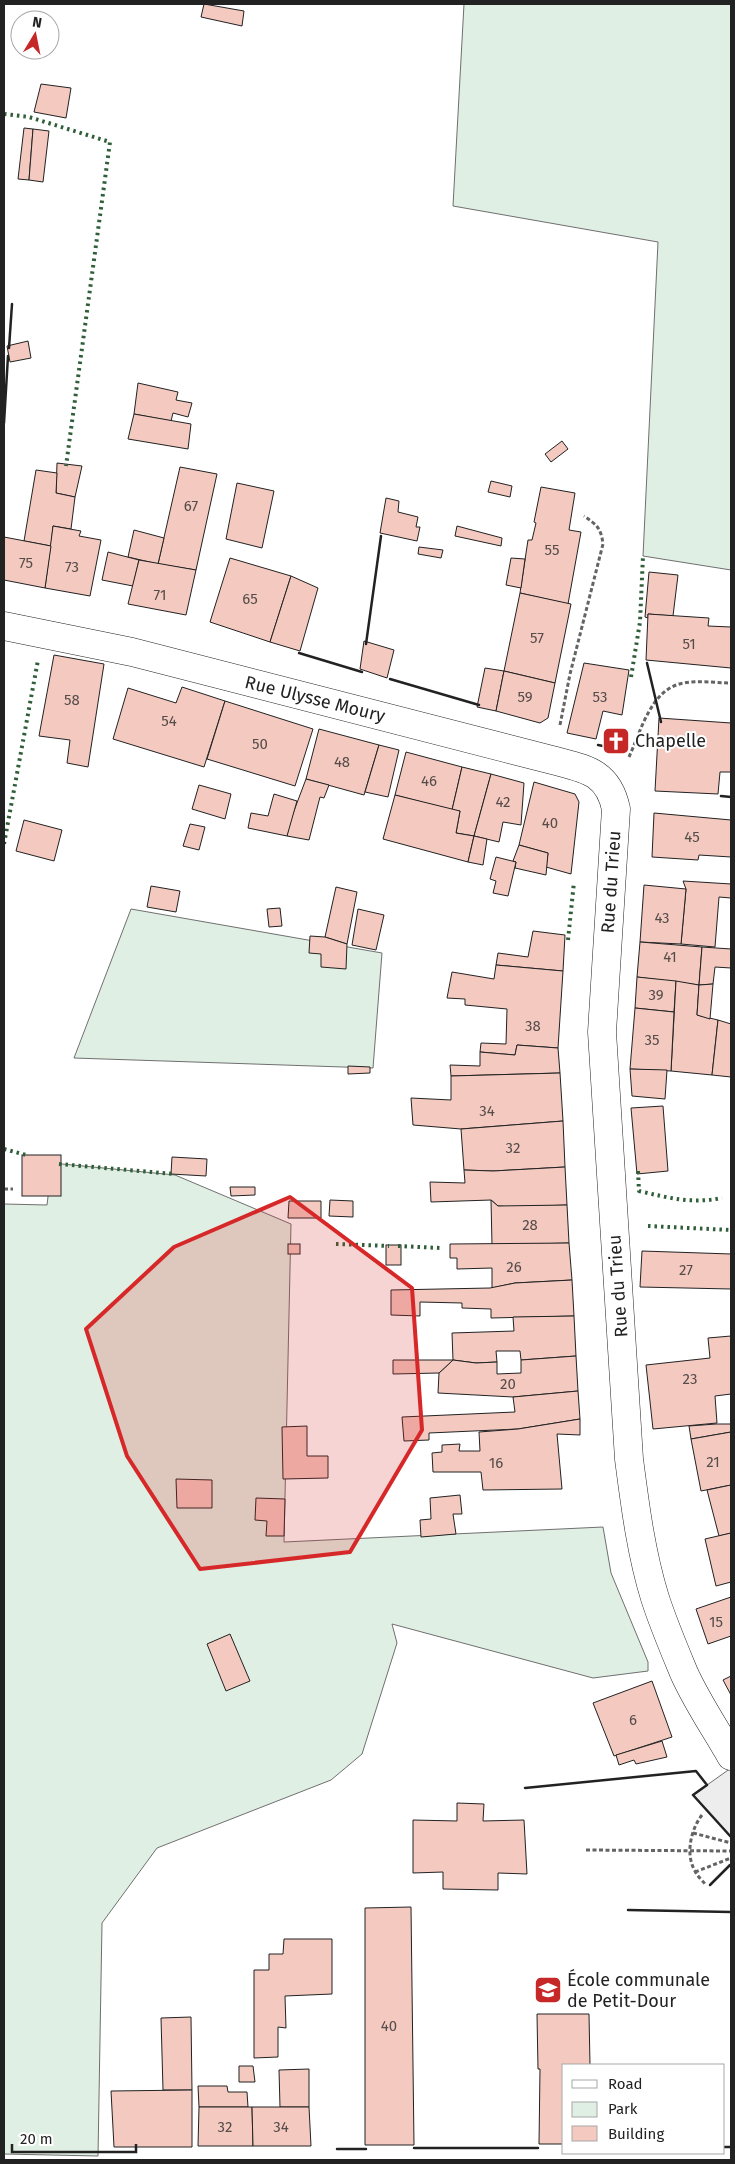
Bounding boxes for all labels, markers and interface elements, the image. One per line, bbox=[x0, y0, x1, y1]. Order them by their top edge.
north arrow bbox=[10, 10, 60, 60]
text: N bbox=[31, 14, 43, 32]
house number: 67 bbox=[184, 497, 198, 515]
house number: 55 bbox=[545, 541, 559, 559]
house number: 75 bbox=[19, 554, 33, 572]
house number: 73 bbox=[65, 558, 79, 576]
house number: 71 bbox=[154, 586, 166, 604]
house number: 65 bbox=[242, 590, 258, 608]
house number: 57 bbox=[530, 629, 544, 647]
house number: 51 bbox=[682, 635, 696, 653]
street label: Rue Ulysse Moury bbox=[243, 671, 388, 727]
house number: 59 bbox=[517, 688, 533, 706]
house number: 53 bbox=[593, 688, 607, 706]
house number: 58 bbox=[64, 691, 80, 709]
house number: 54 bbox=[161, 712, 177, 730]
church icon: Chapelle bbox=[601, 726, 631, 756]
place label: Chapelle bbox=[635, 730, 706, 752]
house number: 50 bbox=[252, 735, 268, 753]
house number: 48 bbox=[334, 753, 350, 771]
house number: 46 bbox=[421, 772, 437, 790]
house number: 42 bbox=[495, 793, 511, 811]
house number: 40 bbox=[542, 814, 558, 832]
house number: 45 bbox=[684, 828, 700, 846]
street label: Rue du Trieu bbox=[596, 830, 626, 934]
house number: 43 bbox=[654, 909, 670, 927]
house number: 41 bbox=[663, 948, 677, 966]
house number: 39 bbox=[648, 986, 664, 1004]
house number: 38 bbox=[525, 1017, 541, 1035]
house number: 35 bbox=[644, 1031, 660, 1049]
house number: 34 bbox=[479, 1102, 495, 1120]
house number: 32 bbox=[506, 1139, 520, 1157]
house number: 28 bbox=[522, 1216, 538, 1234]
street label: Rue du Trieu bbox=[603, 1234, 633, 1338]
house number: 26 bbox=[506, 1258, 522, 1276]
house number: 27 bbox=[679, 1261, 693, 1279]
house number: 23 bbox=[683, 1370, 697, 1388]
house number: 20 bbox=[500, 1375, 516, 1393]
house number: 21 bbox=[706, 1453, 720, 1471]
house number: 16 bbox=[489, 1454, 503, 1472]
house number: 15 bbox=[709, 1613, 723, 1631]
house number: 6 bbox=[629, 1711, 637, 1729]
place label: École communale de Petit-Dour bbox=[567, 1968, 710, 2012]
school or university icon: École communale de Petit-Dour bbox=[533, 1975, 563, 2005]
house number: 40 bbox=[381, 2017, 397, 2035]
legend bbox=[562, 2064, 725, 2154]
text: Road bbox=[608, 2075, 643, 2093]
text: Park bbox=[608, 2100, 638, 2118]
house number: 32 bbox=[218, 2118, 232, 2136]
house number: 34 bbox=[273, 2118, 289, 2136]
scale bar bbox=[12, 2122, 136, 2154]
text: Building bbox=[608, 2125, 664, 2143]
text: 20 m bbox=[20, 2130, 53, 2148]

